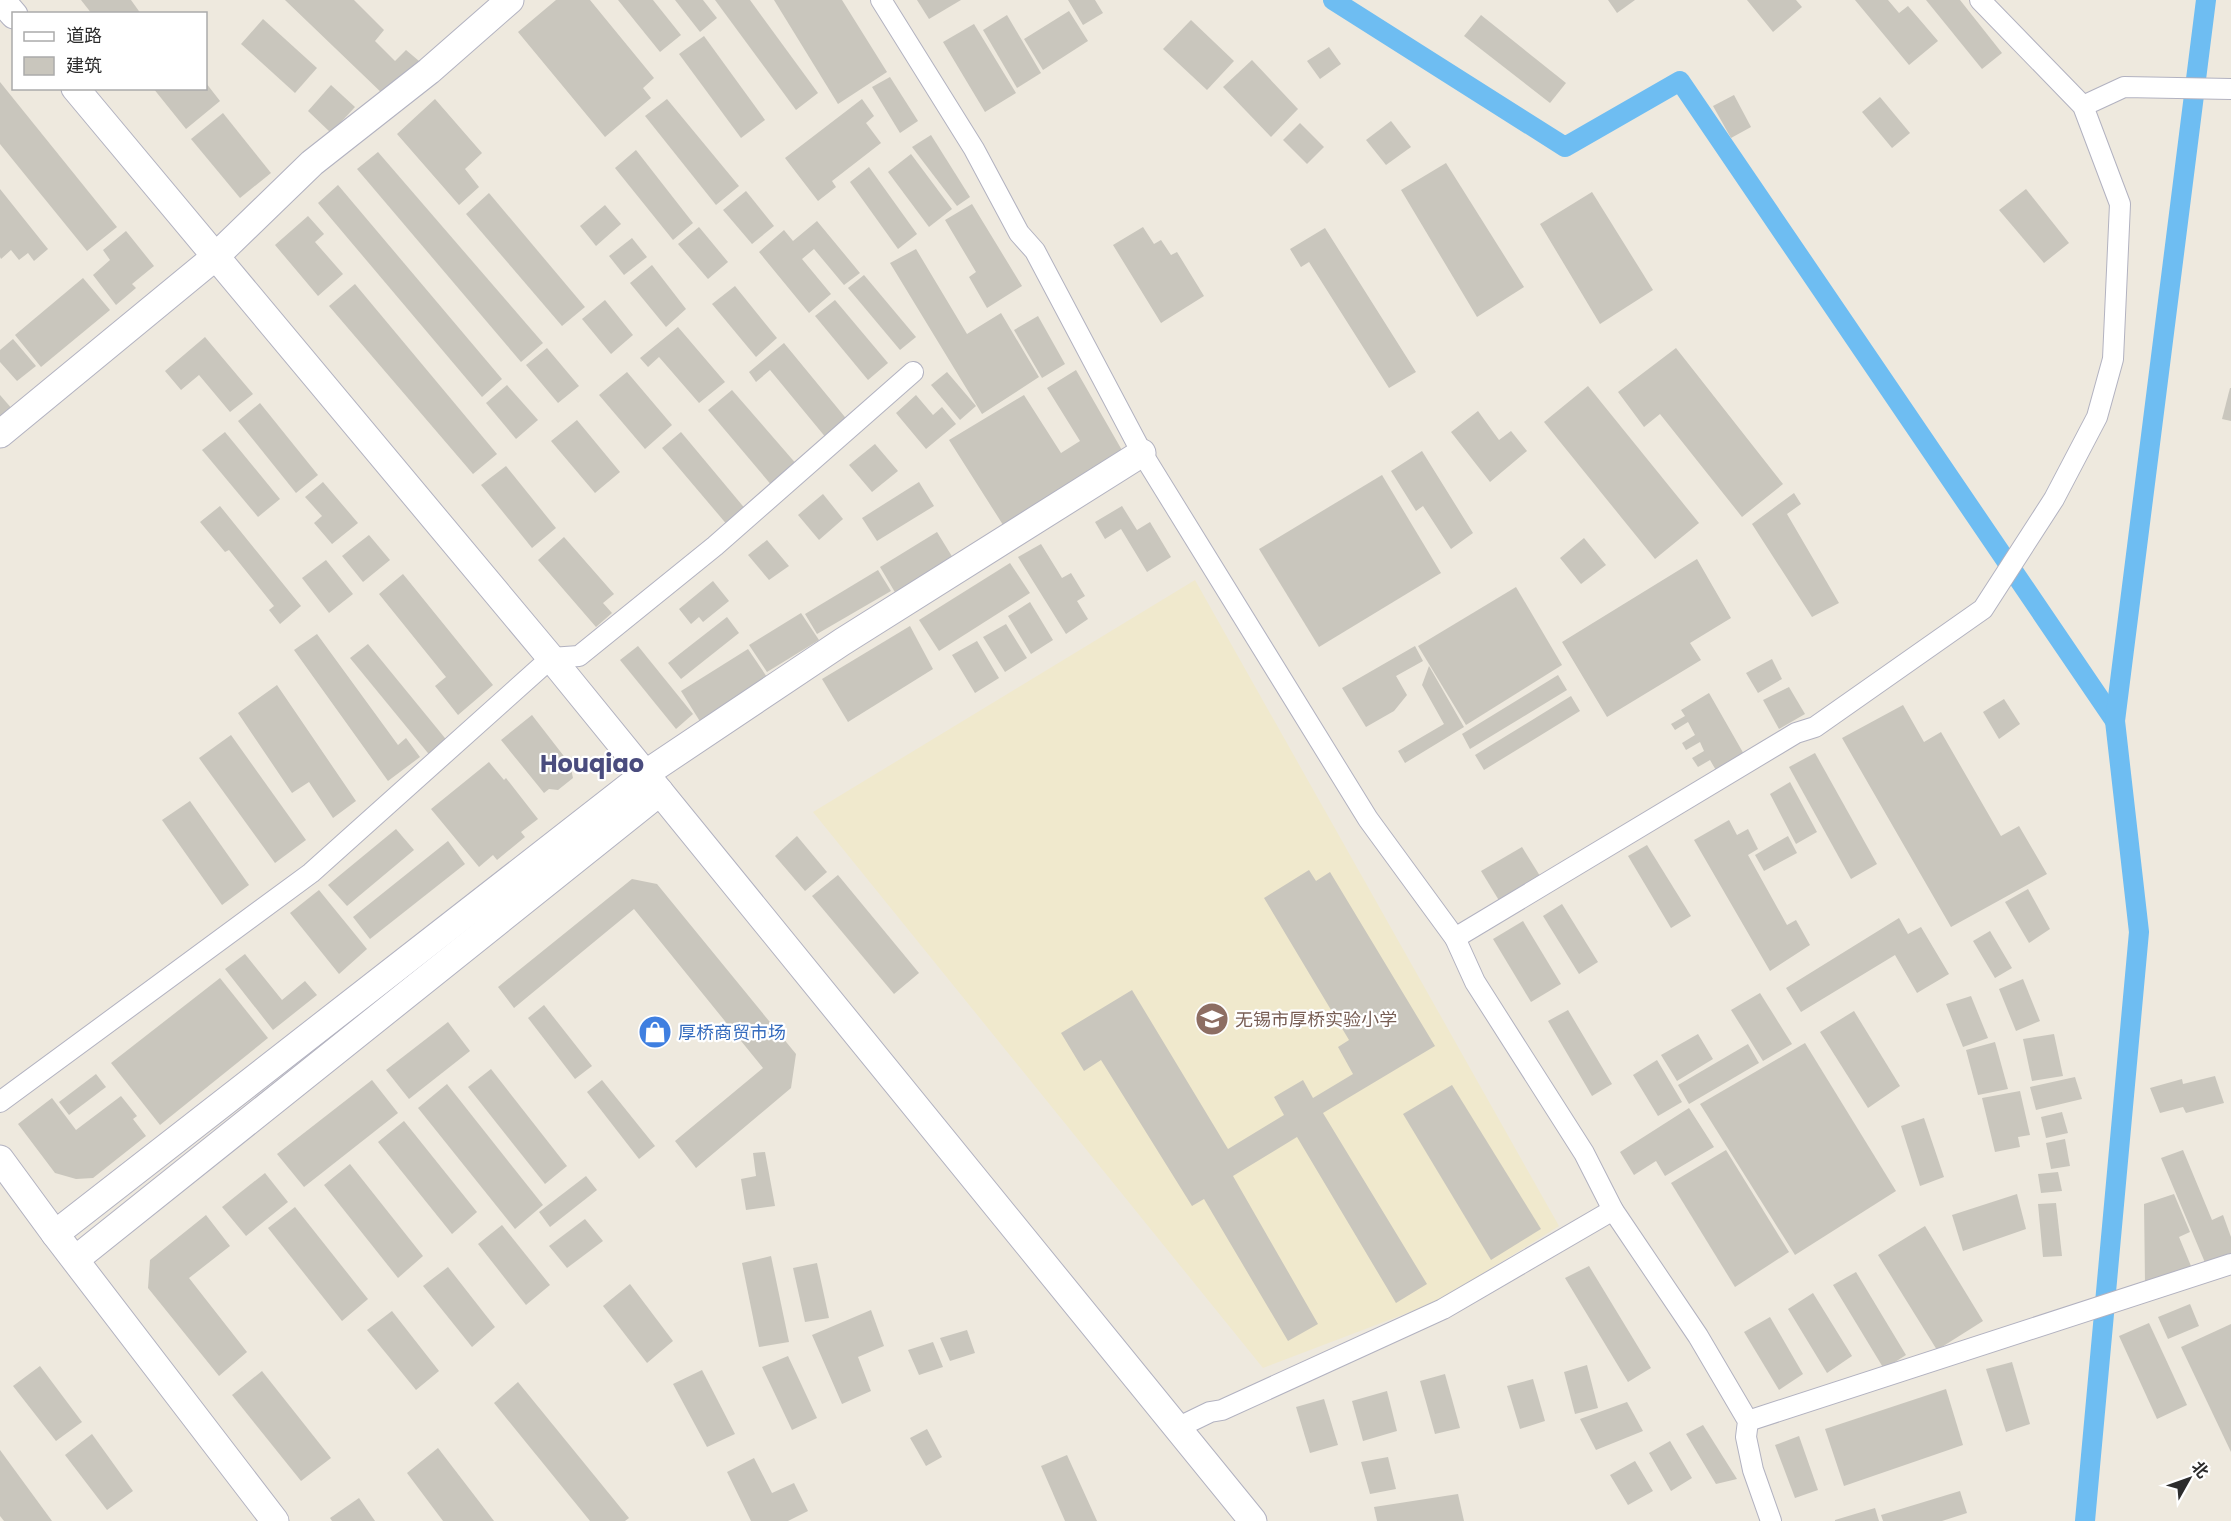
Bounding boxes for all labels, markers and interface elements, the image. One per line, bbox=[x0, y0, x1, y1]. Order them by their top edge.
legend bbox=[12, 12, 207, 90]
text: 道路 bbox=[66, 23, 102, 48]
text: 建筑 bbox=[66, 53, 102, 78]
district label: Houqiao bbox=[540, 747, 644, 780]
school or university icon: 无锡市厚桥实验小学 bbox=[1194, 1001, 1230, 1037]
place label: 无锡市厚桥实验小学 bbox=[1235, 1007, 1397, 1032]
shop icon: 厚桥商贸市场 bbox=[637, 1014, 673, 1050]
place label: 厚桥商贸市场 bbox=[678, 1020, 786, 1045]
north arrow bbox=[2159, 1449, 2219, 1509]
text: 北 bbox=[2186, 1456, 2214, 1483]

